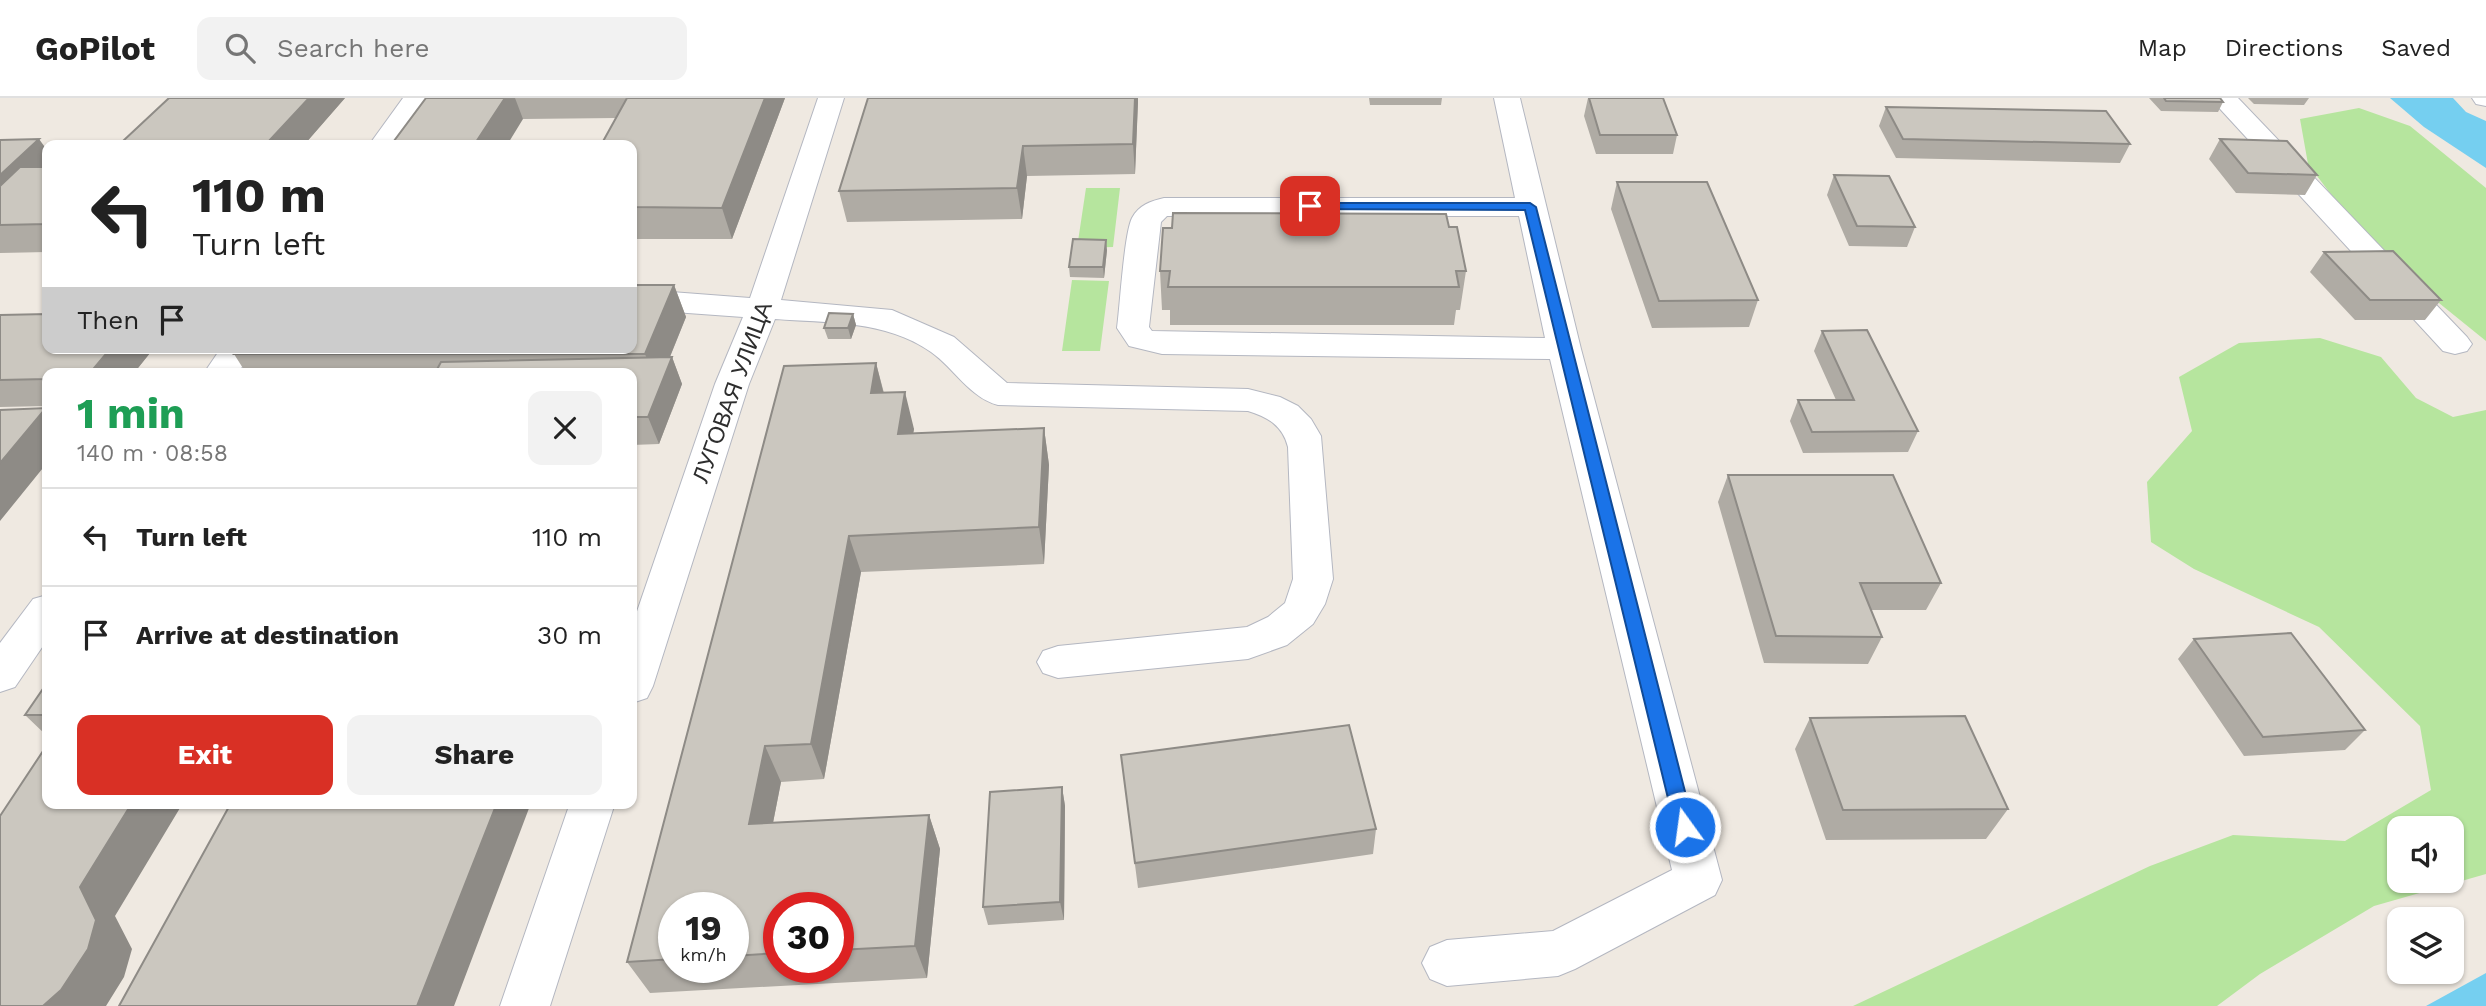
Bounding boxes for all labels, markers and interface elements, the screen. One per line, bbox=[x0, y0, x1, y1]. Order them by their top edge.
search box bbox=[197, 17, 687, 80]
text: GoPilot bbox=[35, 29, 155, 68]
icon: search bbox=[221, 29, 259, 67]
text: Search here bbox=[277, 33, 429, 63]
text: Map bbox=[2138, 34, 2187, 62]
text: Directions bbox=[2225, 34, 2343, 62]
text: Saved bbox=[2381, 34, 2451, 62]
text: 110 m bbox=[192, 166, 326, 224]
icon: left bbox=[77, 168, 168, 259]
pin bbox=[1280, 176, 1340, 236]
icon: arrive bbox=[1291, 187, 1329, 225]
text: Turn left bbox=[192, 225, 325, 263]
street label: ЛУГОВАЯ УЛИЦА bbox=[687, 297, 778, 487]
icon: arrive bbox=[153, 301, 191, 339]
text: Then bbox=[77, 305, 139, 335]
text: 1 min bbox=[77, 389, 185, 438]
button: close bbox=[528, 391, 602, 465]
text: 140 m · 08:58 bbox=[77, 440, 228, 467]
icon: left bbox=[77, 518, 115, 556]
text: Turn left bbox=[136, 522, 247, 552]
text: 110 m bbox=[532, 522, 602, 552]
icon: arrive bbox=[77, 616, 115, 654]
text: Arrive at destination bbox=[136, 620, 399, 650]
text: 30 m bbox=[537, 620, 602, 650]
button: Exit bbox=[77, 715, 333, 795]
button: Share bbox=[347, 715, 602, 795]
position arrow bbox=[1648, 790, 1722, 864]
map controls bbox=[2387, 816, 2464, 984]
button: sound bbox=[2387, 816, 2464, 893]
speed limit sign: 30 bbox=[763, 892, 854, 983]
text: 19 bbox=[685, 907, 722, 949]
button: layers bbox=[2387, 907, 2464, 984]
text: km/h bbox=[680, 944, 727, 965]

